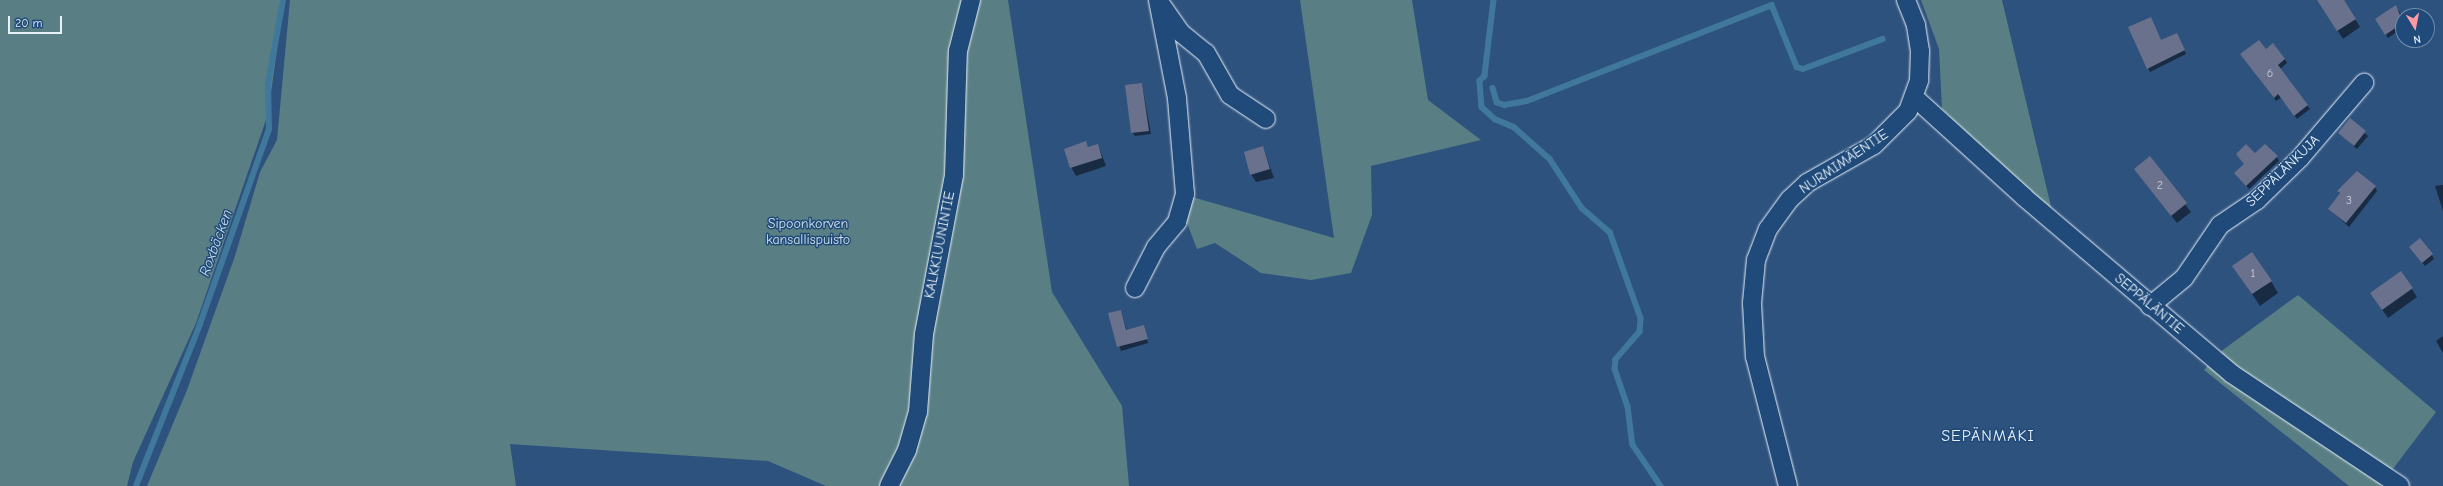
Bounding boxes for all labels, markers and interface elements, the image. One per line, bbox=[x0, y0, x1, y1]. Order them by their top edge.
scale bar bbox=[10, 8, 64, 34]
north arrow bbox=[2395, 8, 2435, 48]
text: 20 m bbox=[15, 16, 43, 30]
text: N bbox=[2412, 32, 2422, 46]
house number: 6 bbox=[2267, 67, 2273, 81]
street label: NURMIMÄENTIE bbox=[1797, 126, 1891, 198]
street label: SEPPÄLÄNKUJA bbox=[2243, 132, 2323, 210]
house number: 2 bbox=[2157, 179, 2163, 193]
street label: KALKKIUUNINTIE bbox=[921, 190, 959, 300]
house number: 3 bbox=[2346, 194, 2352, 208]
water label: Roxbäcken bbox=[196, 207, 236, 279]
park label: Sipoonkorven kansallispuisto bbox=[766, 216, 850, 248]
house number: 1 bbox=[2251, 267, 2255, 281]
street label: SEPPÄLÄNTIE bbox=[2111, 270, 2187, 338]
district label: SEPÄNMÄKI bbox=[1941, 426, 2035, 446]

